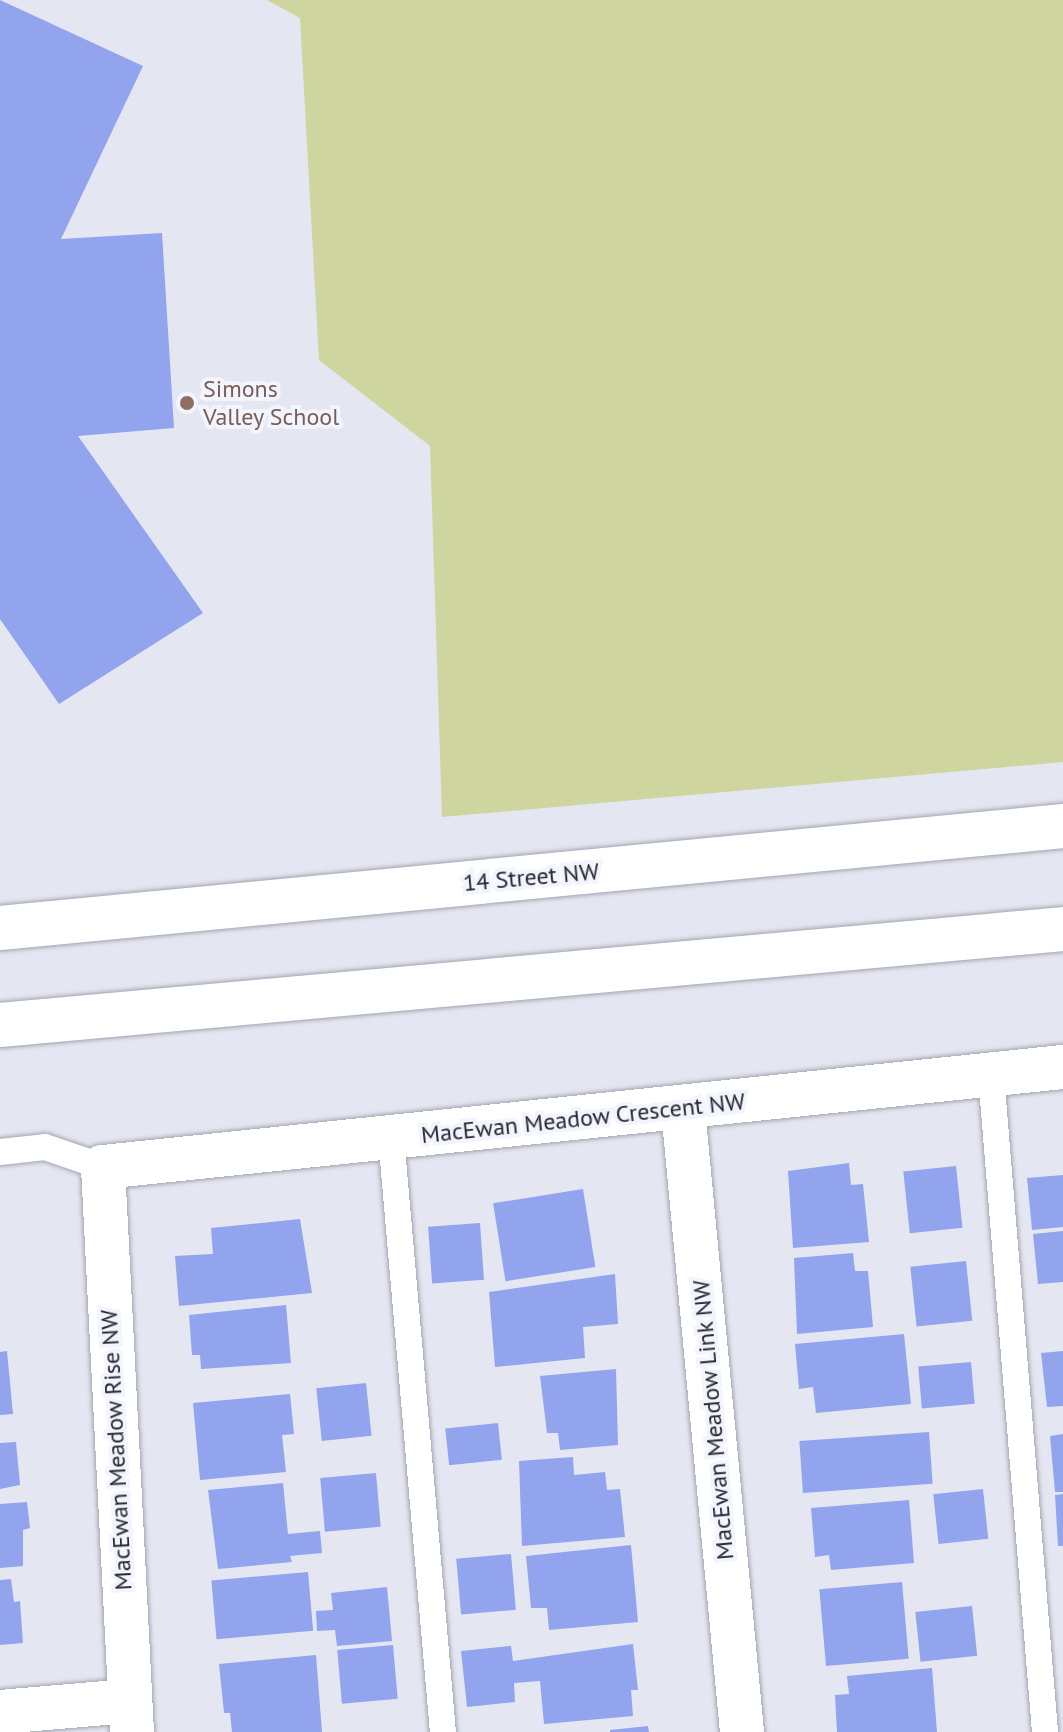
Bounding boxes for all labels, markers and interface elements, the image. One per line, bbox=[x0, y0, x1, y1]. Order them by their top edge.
place label: Simons Valley School bbox=[203, 375, 340, 431]
marker: Simons Valley School bbox=[178, 394, 196, 412]
street label: 14 Street NW bbox=[462, 857, 600, 897]
street label: MacEwan Meadow Crescent NW bbox=[419, 1087, 747, 1149]
street label: MacEwan Meadow Link NW bbox=[686, 1278, 740, 1562]
street label: MacEwan Meadow Rise NW bbox=[94, 1309, 138, 1591]

